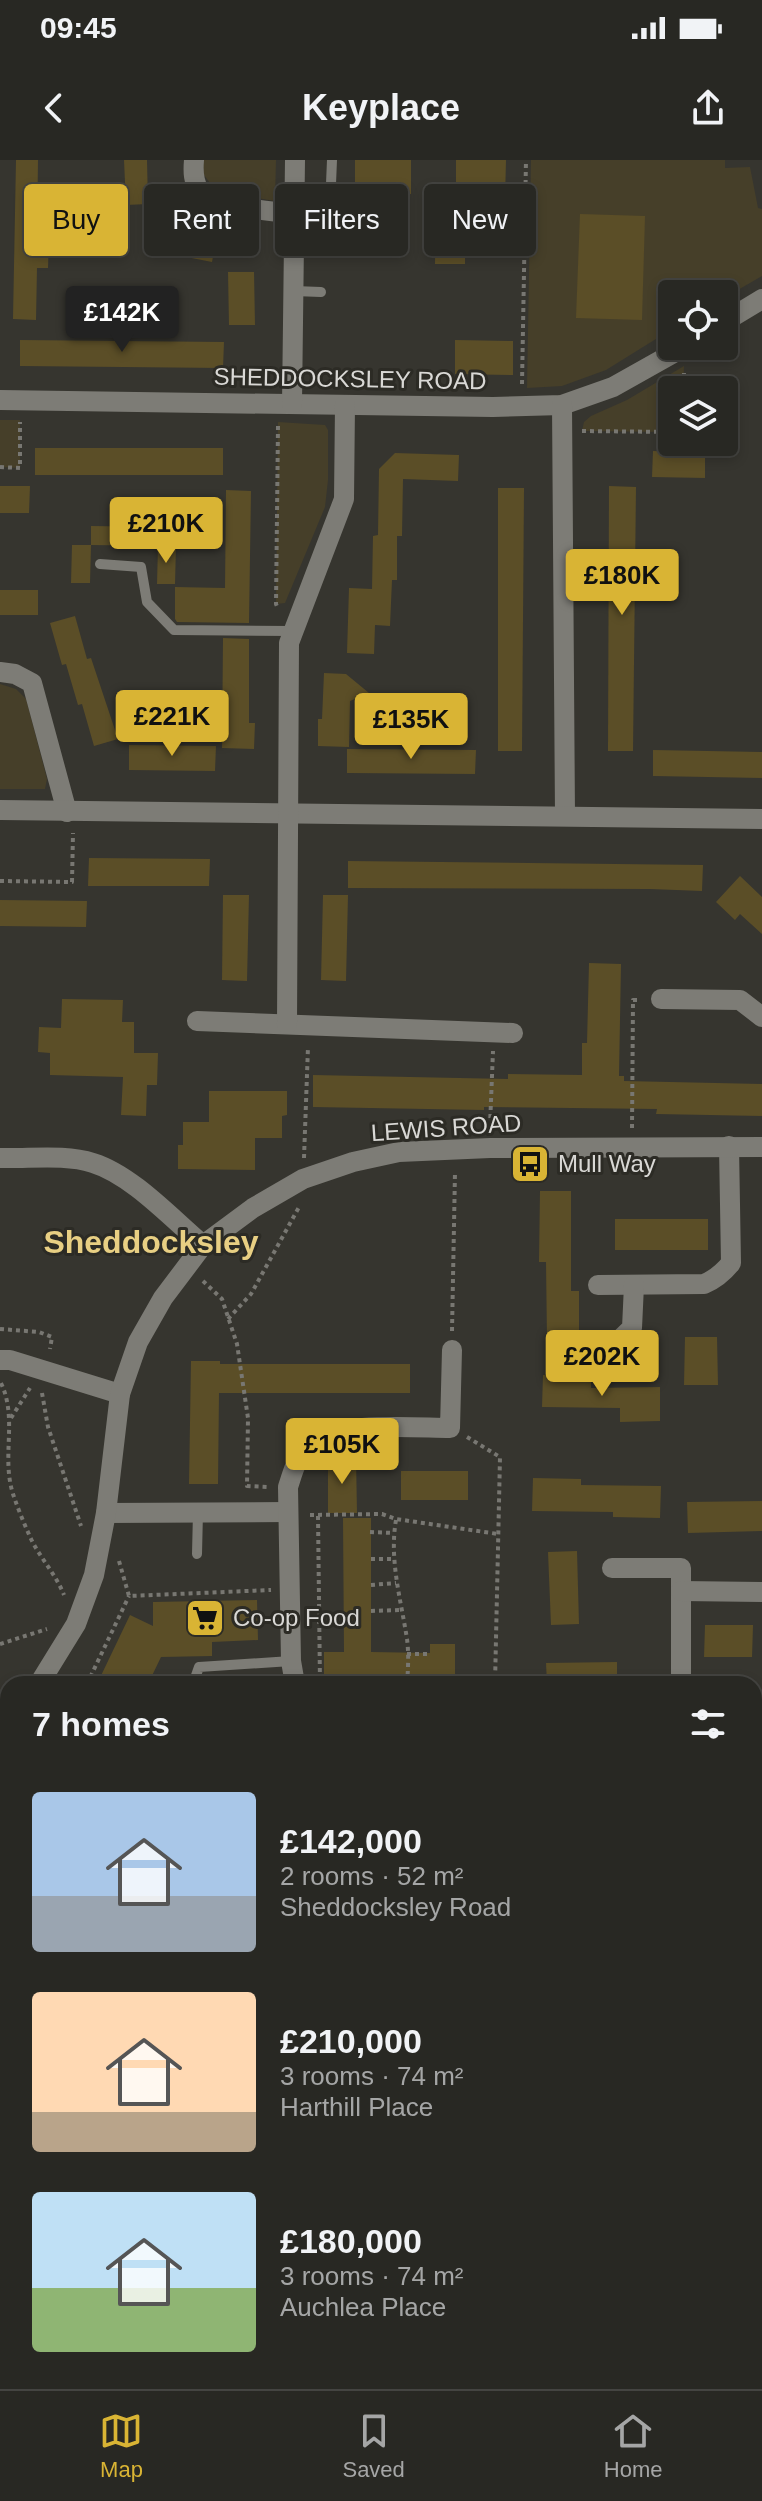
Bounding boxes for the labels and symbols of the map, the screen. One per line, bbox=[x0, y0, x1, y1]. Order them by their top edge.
pin: £142K bbox=[66, 286, 178, 354]
street label: SHEDDOCKSLEY ROAD bbox=[213, 363, 487, 394]
pin: £210K bbox=[110, 497, 222, 565]
pin: £180K bbox=[566, 549, 678, 617]
pin: £221K bbox=[116, 690, 228, 758]
pin: £135K bbox=[355, 693, 467, 761]
street label: LEWIS ROAD bbox=[370, 1109, 522, 1146]
bus stop icon: Mull Way bbox=[509, 1143, 551, 1185]
place label: Mull Way bbox=[558, 1150, 656, 1177]
district label: Sheddocksley bbox=[43, 1224, 259, 1260]
pin: £202K bbox=[546, 1330, 658, 1398]
pin: £105K bbox=[286, 1418, 398, 1486]
supermarket icon: Co-op Food bbox=[184, 1597, 226, 1639]
place label: Co-op Food bbox=[233, 1604, 360, 1631]

